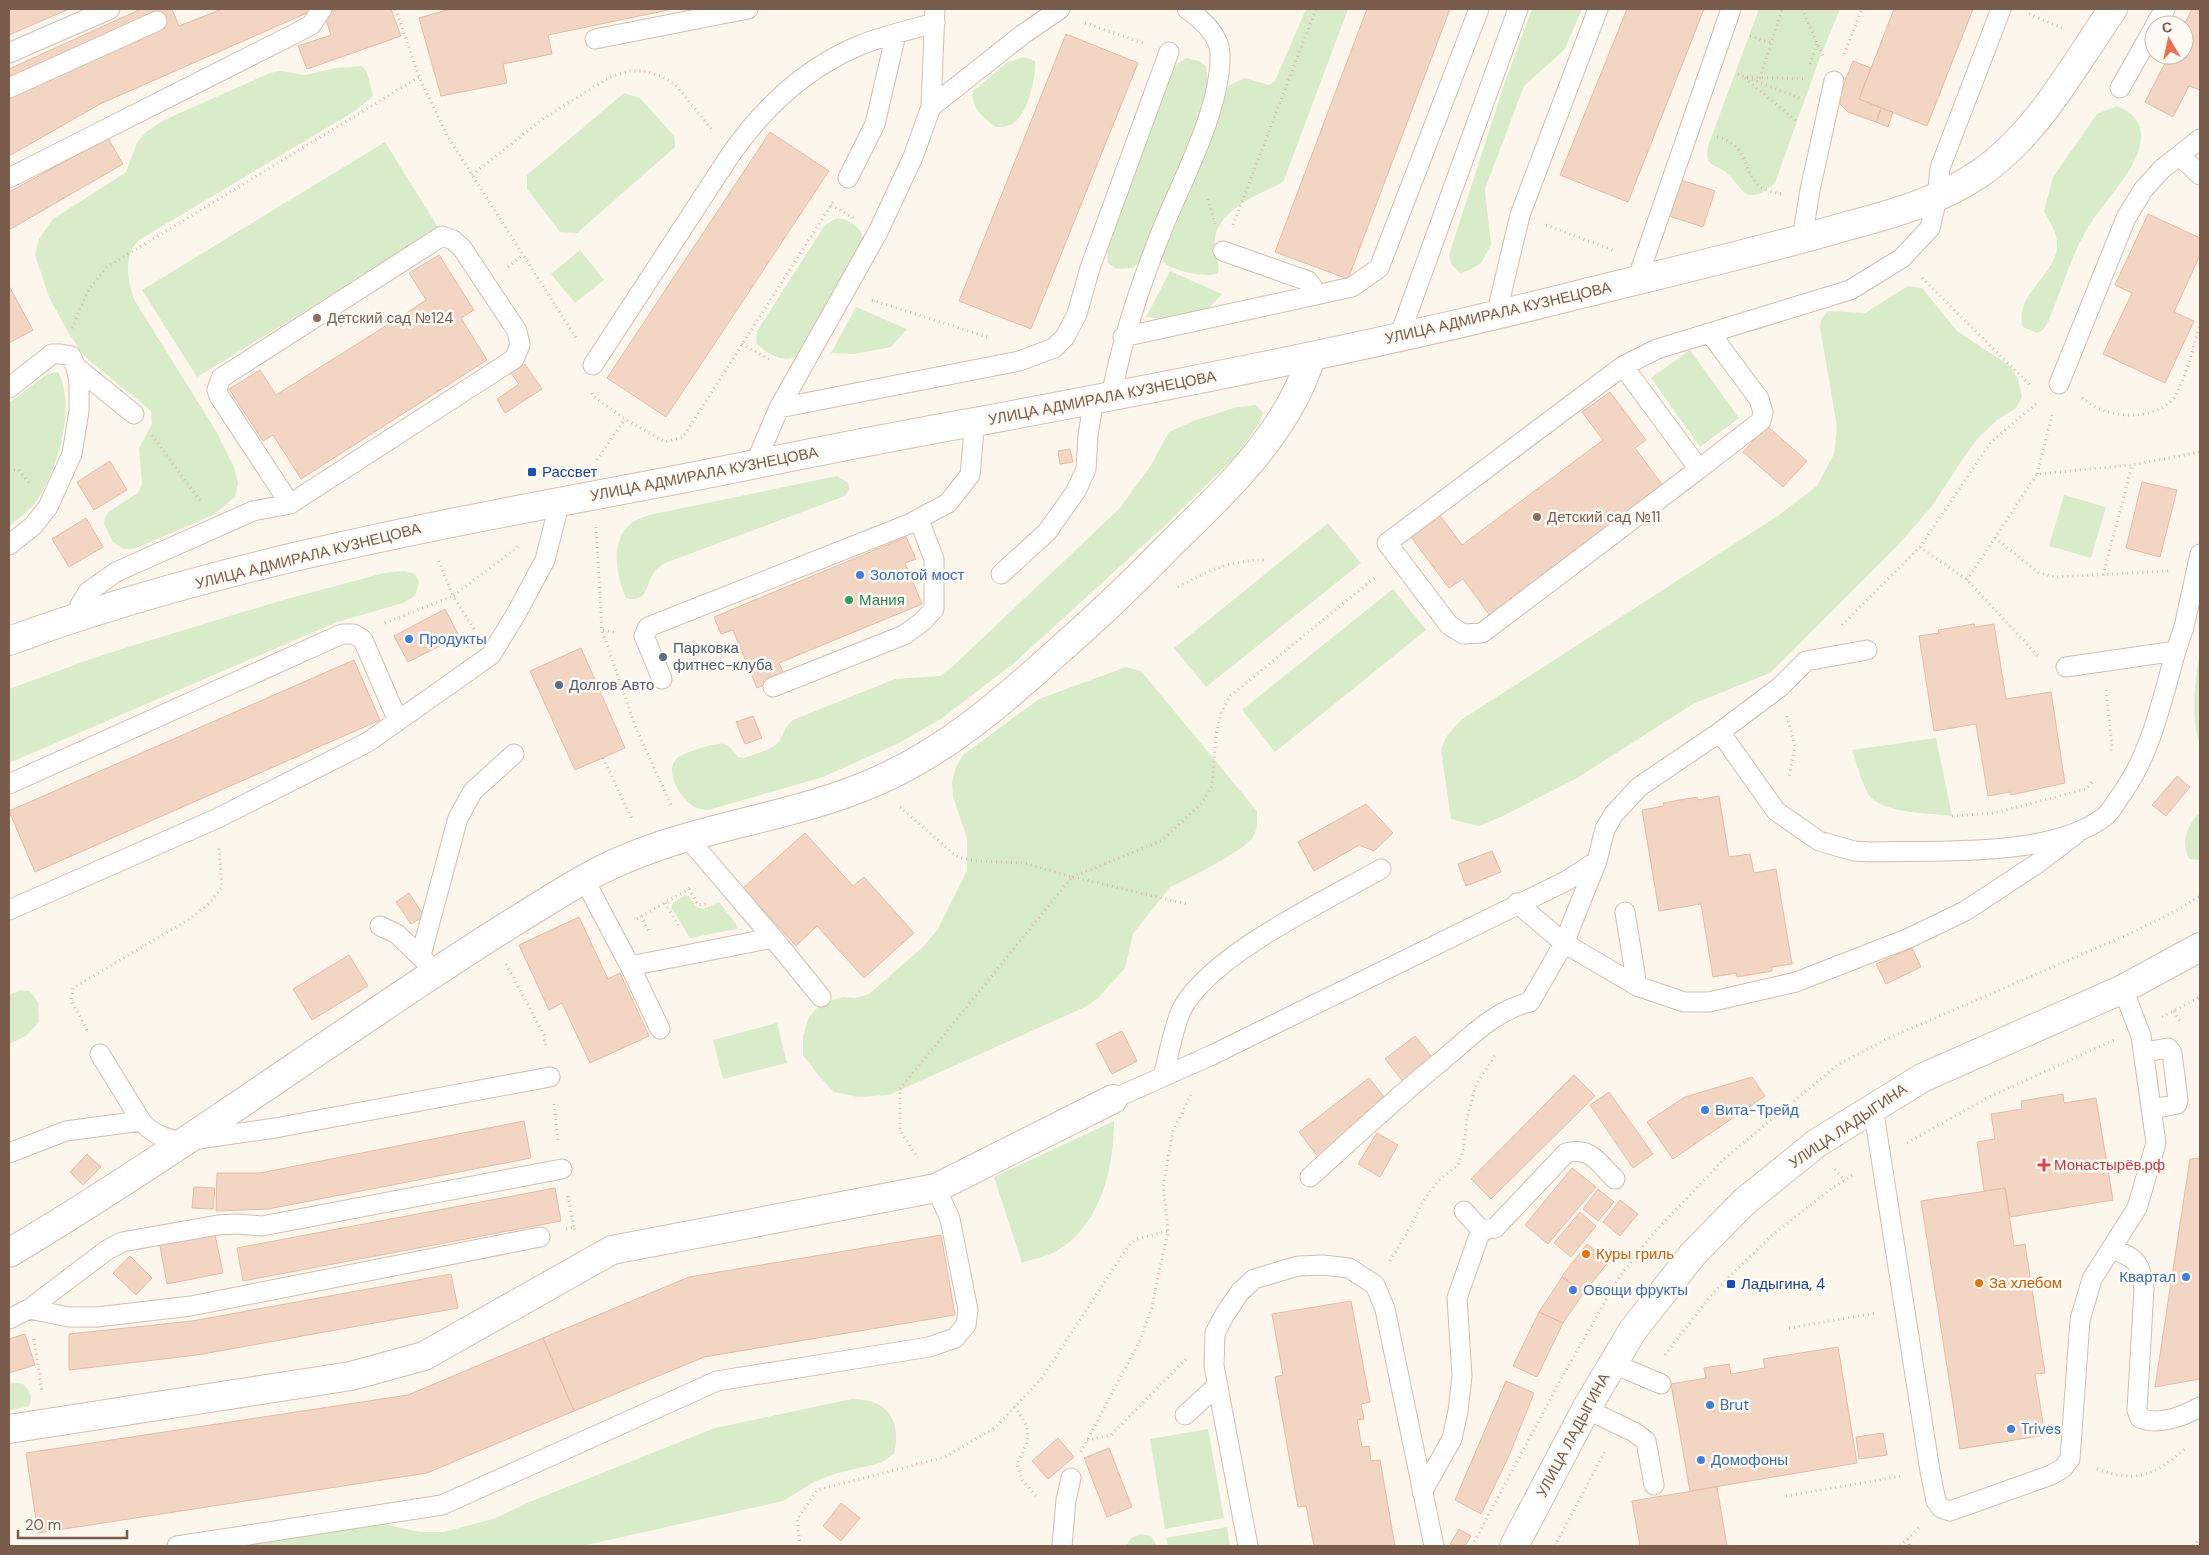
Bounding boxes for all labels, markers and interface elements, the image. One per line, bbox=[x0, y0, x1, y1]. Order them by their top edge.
north arrow bbox=[2144, 15, 2194, 65]
text: С bbox=[2161, 17, 2173, 37]
street label: УЛИЦА АДМИРАЛА КУЗНЕЦОВА bbox=[1383, 277, 1613, 349]
place label: Детский сад №124 bbox=[327, 308, 453, 328]
marker: Детский сад №124 bbox=[311, 312, 323, 324]
street label: УЛИЦА АДМИРАЛА КУЗНЕЦОВА bbox=[986, 366, 1218, 430]
street label: УЛИЦА АДМИРАЛА КУЗНЕЦОВА bbox=[588, 442, 820, 506]
place label: Рассвет bbox=[542, 462, 597, 482]
marker: Рассвет bbox=[526, 466, 538, 478]
place label: Детский сад №11 bbox=[1547, 507, 1661, 527]
marker: Детский сад №11 bbox=[1531, 511, 1543, 523]
street label: УЛИЦА АДМИРАЛА КУЗНЕЦОВА bbox=[193, 518, 423, 594]
place label: Золотой мост bbox=[870, 565, 965, 585]
marker: Золотой мост bbox=[854, 569, 866, 581]
place label: Мания bbox=[859, 590, 905, 610]
marker: Мания bbox=[843, 594, 855, 606]
place label: Продукты bbox=[419, 629, 487, 649]
marker: Продукты bbox=[403, 633, 415, 645]
place label: Парковка фитнес-клуба bbox=[673, 638, 773, 675]
marker: Парковка фитнес-клуба bbox=[657, 651, 669, 663]
place label: Долгов Авто bbox=[569, 675, 654, 695]
marker: Долгов Авто bbox=[553, 679, 565, 691]
street label: УЛИЦА ЛАДЫГИНА bbox=[1785, 1079, 1911, 1173]
place label: Вита-Трейд bbox=[1715, 1100, 1799, 1120]
marker: Вита-Трейд bbox=[1699, 1104, 1711, 1116]
place label: Монастырёв.рф bbox=[2054, 1155, 2165, 1175]
marker: Монастырёв.рф bbox=[2038, 1159, 2050, 1171]
place label: Куры гриль bbox=[1596, 1244, 1674, 1264]
marker: Куры гриль bbox=[1580, 1248, 1592, 1260]
place label: Квартал bbox=[2119, 1267, 2176, 1287]
marker: Квартал bbox=[2180, 1271, 2192, 1283]
place label: За хлебом bbox=[1989, 1273, 2062, 1293]
place label: Ладыгина, 4 bbox=[1741, 1274, 1825, 1294]
marker: За хлебом bbox=[1973, 1277, 1985, 1289]
marker: Ладыгина, 4 bbox=[1725, 1278, 1737, 1290]
place label: Овощи фрукты bbox=[1583, 1280, 1688, 1300]
marker: Овощи фрукты bbox=[1567, 1284, 1579, 1296]
street label: УЛИЦА ЛАДЫГИНА bbox=[1532, 1369, 1614, 1501]
place label: Brut bbox=[1720, 1395, 1749, 1415]
marker: Brut bbox=[1704, 1399, 1716, 1411]
place label: Trives bbox=[2021, 1419, 2061, 1439]
marker: Trives bbox=[2005, 1423, 2017, 1435]
place label: Домофоны bbox=[1711, 1450, 1788, 1470]
marker: Домофоны bbox=[1695, 1454, 1707, 1466]
scale bar bbox=[18, 1508, 126, 1540]
text: 20 m bbox=[25, 1515, 61, 1535]

